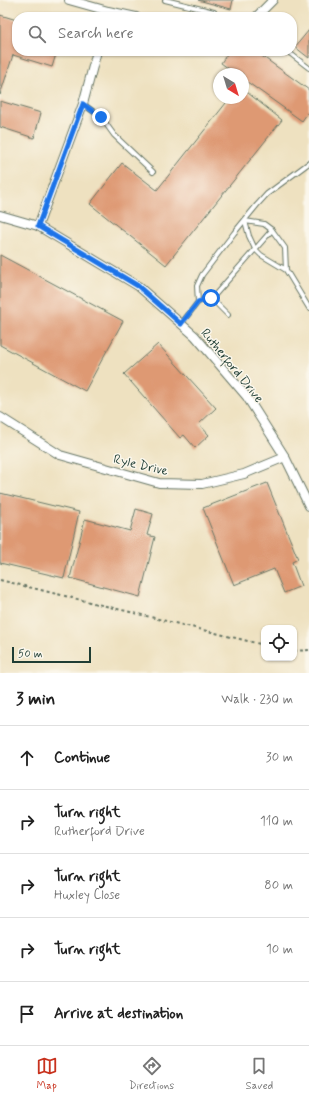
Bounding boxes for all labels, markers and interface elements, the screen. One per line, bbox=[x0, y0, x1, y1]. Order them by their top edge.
search box bbox=[12, 12, 297, 56]
icon: search bbox=[26, 23, 48, 45]
text: Search here bbox=[58, 24, 134, 44]
north arrow bbox=[213, 68, 249, 104]
route end bbox=[92, 108, 110, 126]
route start bbox=[202, 289, 220, 307]
street label: Rutherford Drive bbox=[195, 325, 267, 408]
street label: Ryle Drive bbox=[112, 451, 170, 480]
map controls bbox=[261, 625, 297, 661]
button: locate bbox=[261, 625, 297, 661]
scale bar bbox=[12, 645, 91, 664]
text: 50 m bbox=[18, 647, 43, 661]
text: 3 min bbox=[16, 688, 55, 710]
text: Walk · 230 m bbox=[221, 691, 293, 708]
icon: ahead bbox=[16, 747, 38, 769]
text: Continue bbox=[54, 748, 110, 768]
text: 30 m bbox=[266, 749, 293, 766]
text: Turn right bbox=[54, 803, 121, 823]
icon: right bbox=[16, 811, 38, 833]
text: 110 m bbox=[260, 813, 293, 830]
text: Rutherford Drive bbox=[54, 823, 145, 840]
text: Turn right bbox=[54, 867, 121, 887]
icon: right bbox=[16, 875, 38, 897]
text: 80 m bbox=[264, 877, 293, 894]
text: Huxley Close bbox=[54, 887, 120, 904]
icon: right bbox=[16, 939, 38, 961]
text: Turn right bbox=[54, 940, 121, 960]
text: 10 m bbox=[266, 941, 293, 958]
icon: arrive bbox=[16, 1003, 38, 1025]
text: Arrive at destination bbox=[54, 1004, 183, 1024]
tab: Map bbox=[36, 1055, 58, 1093]
tab: Directions bbox=[129, 1055, 174, 1093]
tab: Saved bbox=[246, 1055, 273, 1093]

